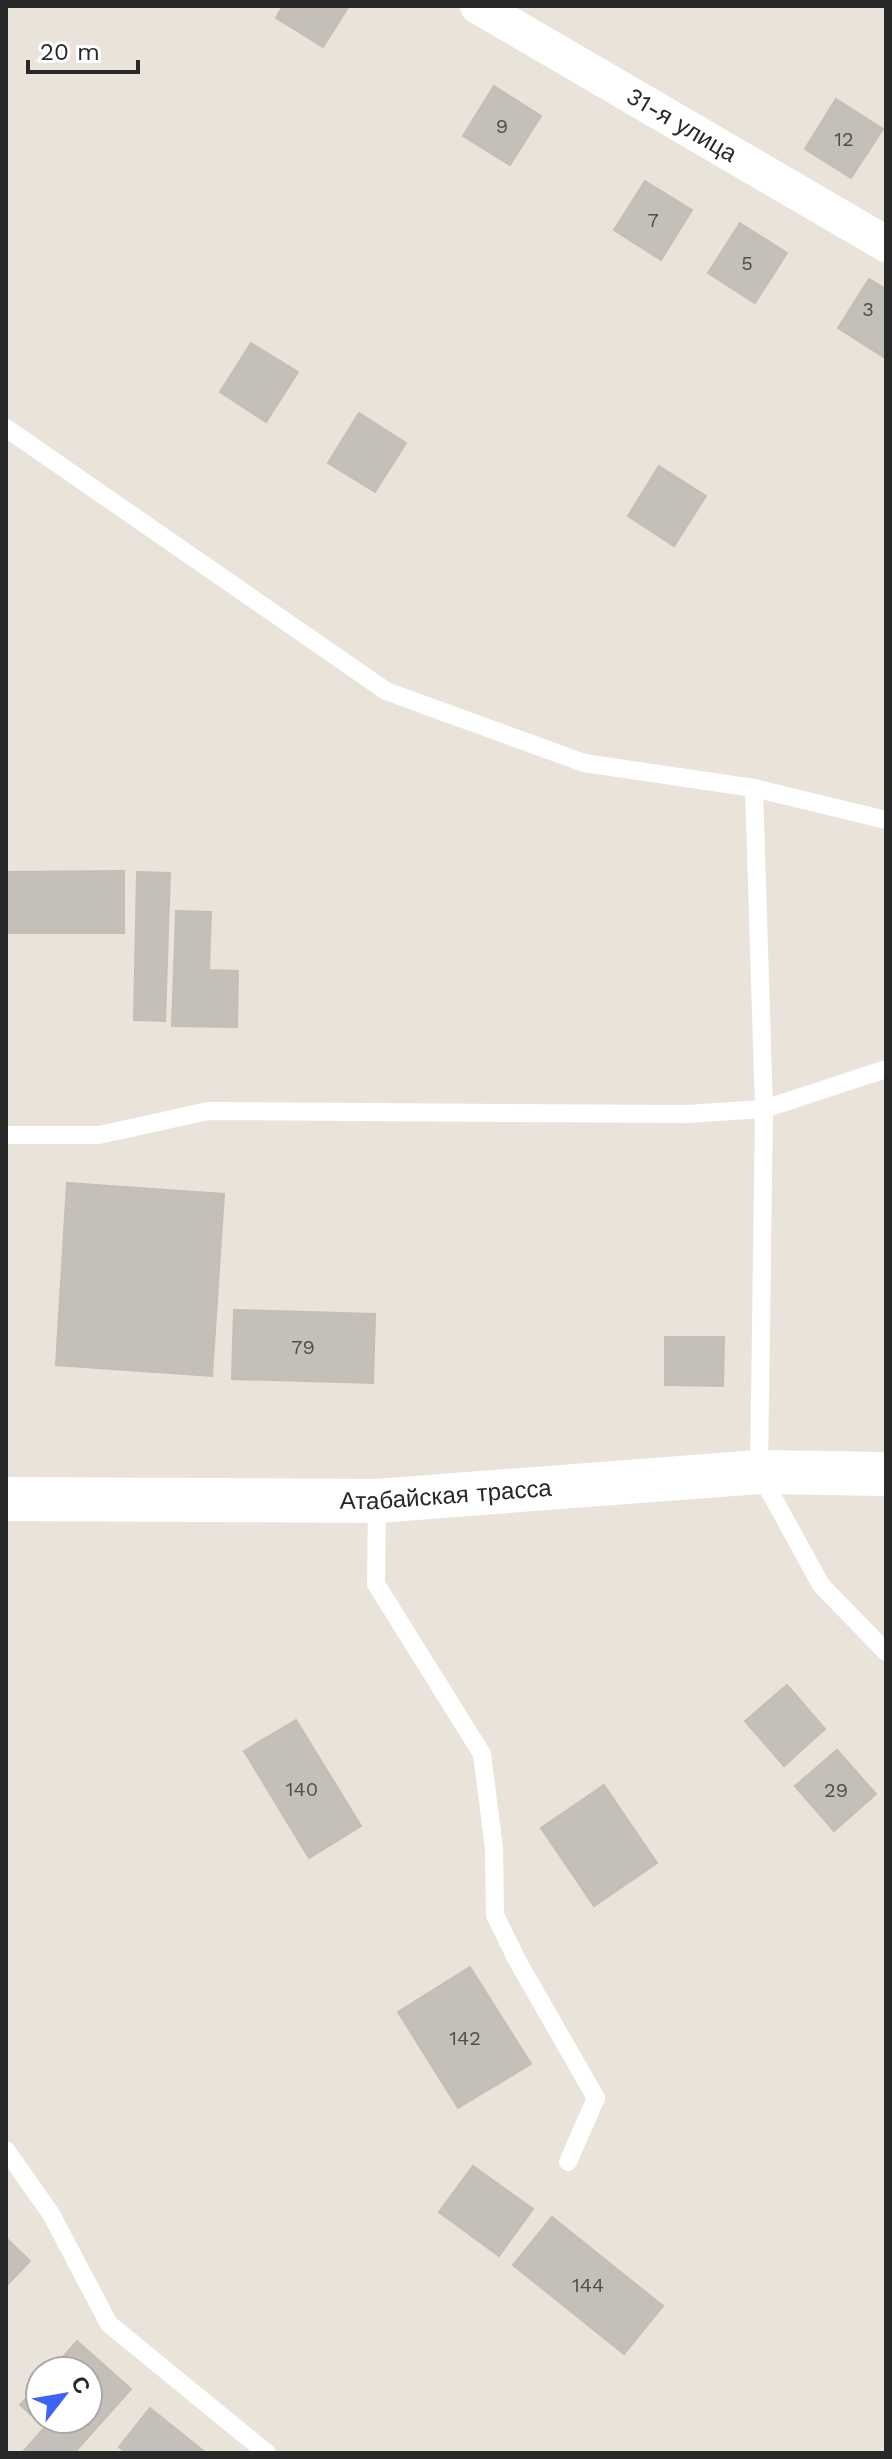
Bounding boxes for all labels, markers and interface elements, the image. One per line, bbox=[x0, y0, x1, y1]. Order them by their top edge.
scale bar bbox=[28, 24, 138, 74]
text: 20 m bbox=[40, 38, 100, 66]
street label: 31-я улица bbox=[622, 82, 743, 168]
house number: 9 bbox=[496, 114, 508, 138]
house number: 12 bbox=[834, 127, 854, 151]
house number: 7 bbox=[647, 208, 659, 232]
house number: 5 bbox=[741, 251, 753, 275]
house number: 3 bbox=[862, 297, 874, 321]
house number: 79 bbox=[291, 1335, 315, 1359]
street label: Атабайская трасса bbox=[340, 1474, 553, 1515]
house number: 140 bbox=[286, 1777, 318, 1801]
house number: 29 bbox=[824, 1778, 848, 1802]
house number: 142 bbox=[449, 2026, 481, 2050]
house number: 144 bbox=[572, 2273, 604, 2297]
north arrow bbox=[24, 2355, 104, 2435]
text: С bbox=[66, 2372, 96, 2398]

